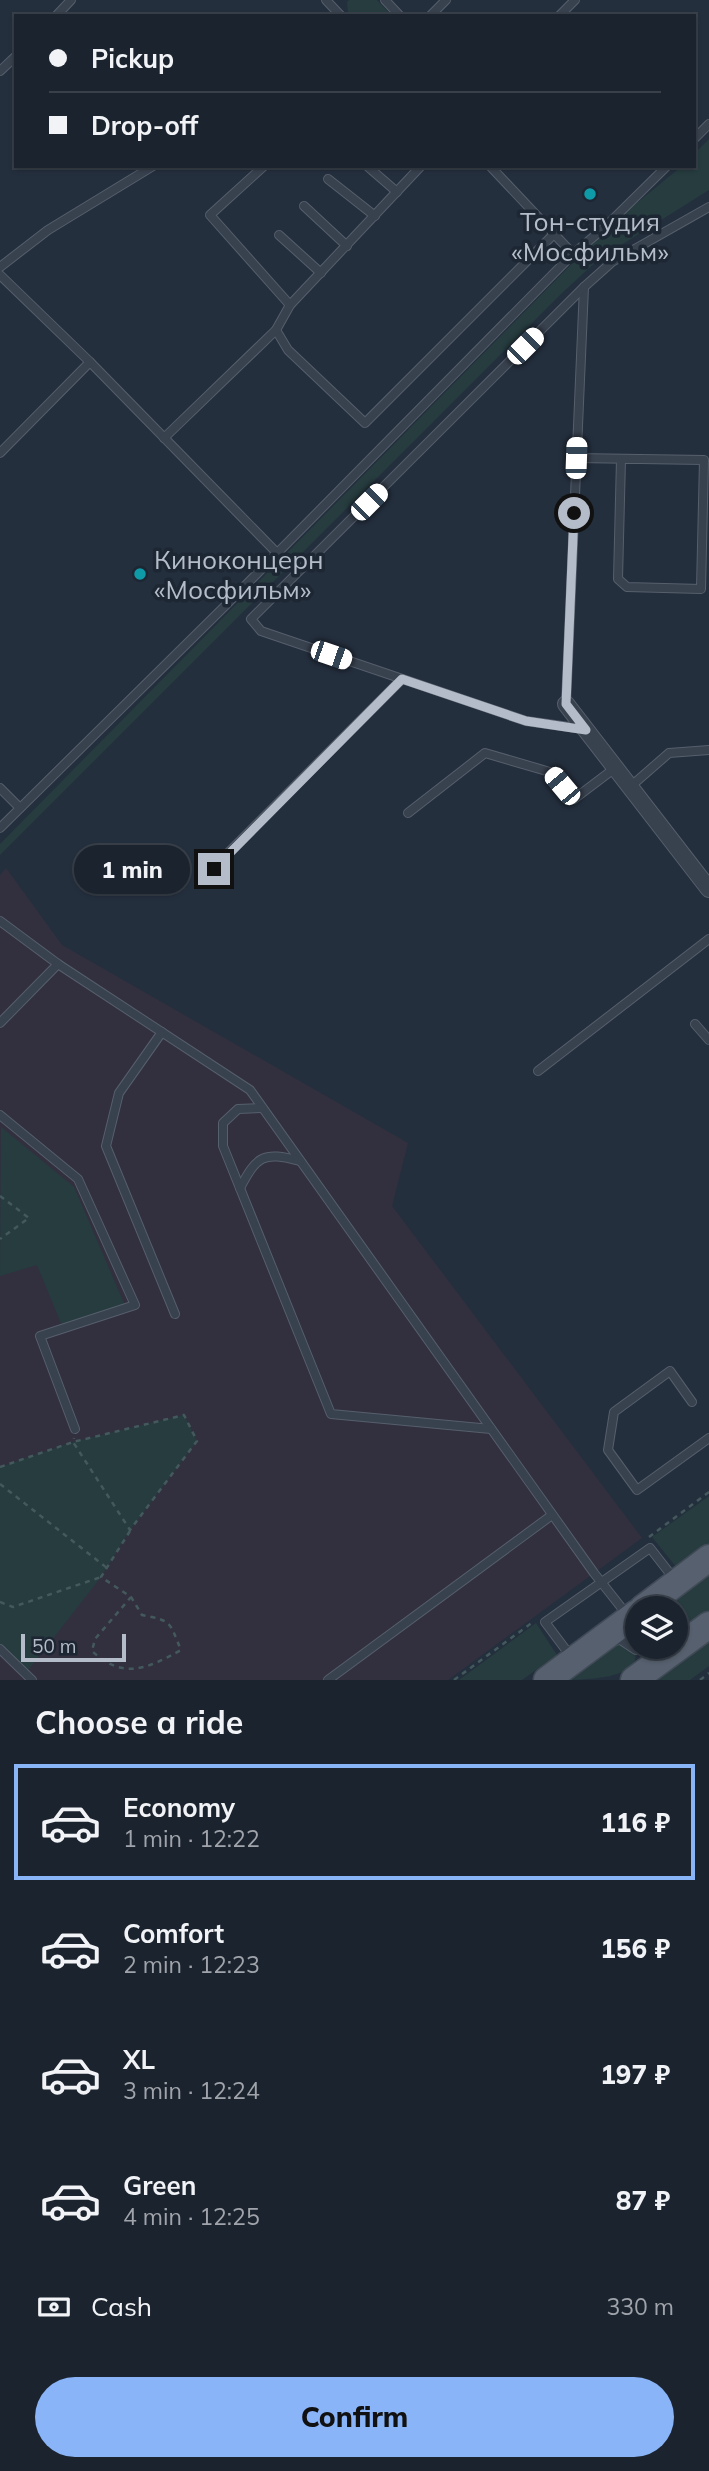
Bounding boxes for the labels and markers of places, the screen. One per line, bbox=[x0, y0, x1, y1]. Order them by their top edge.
marker: Тон-студия «Мосфильм» bbox=[582, 186, 598, 202]
place label: Тон-студия «Мосфильм» bbox=[511, 205, 669, 268]
place label: Киноконцерн «Мосфильм» bbox=[154, 543, 324, 606]
marker: Киноконцерн «Мосфильм» bbox=[132, 566, 148, 582]

